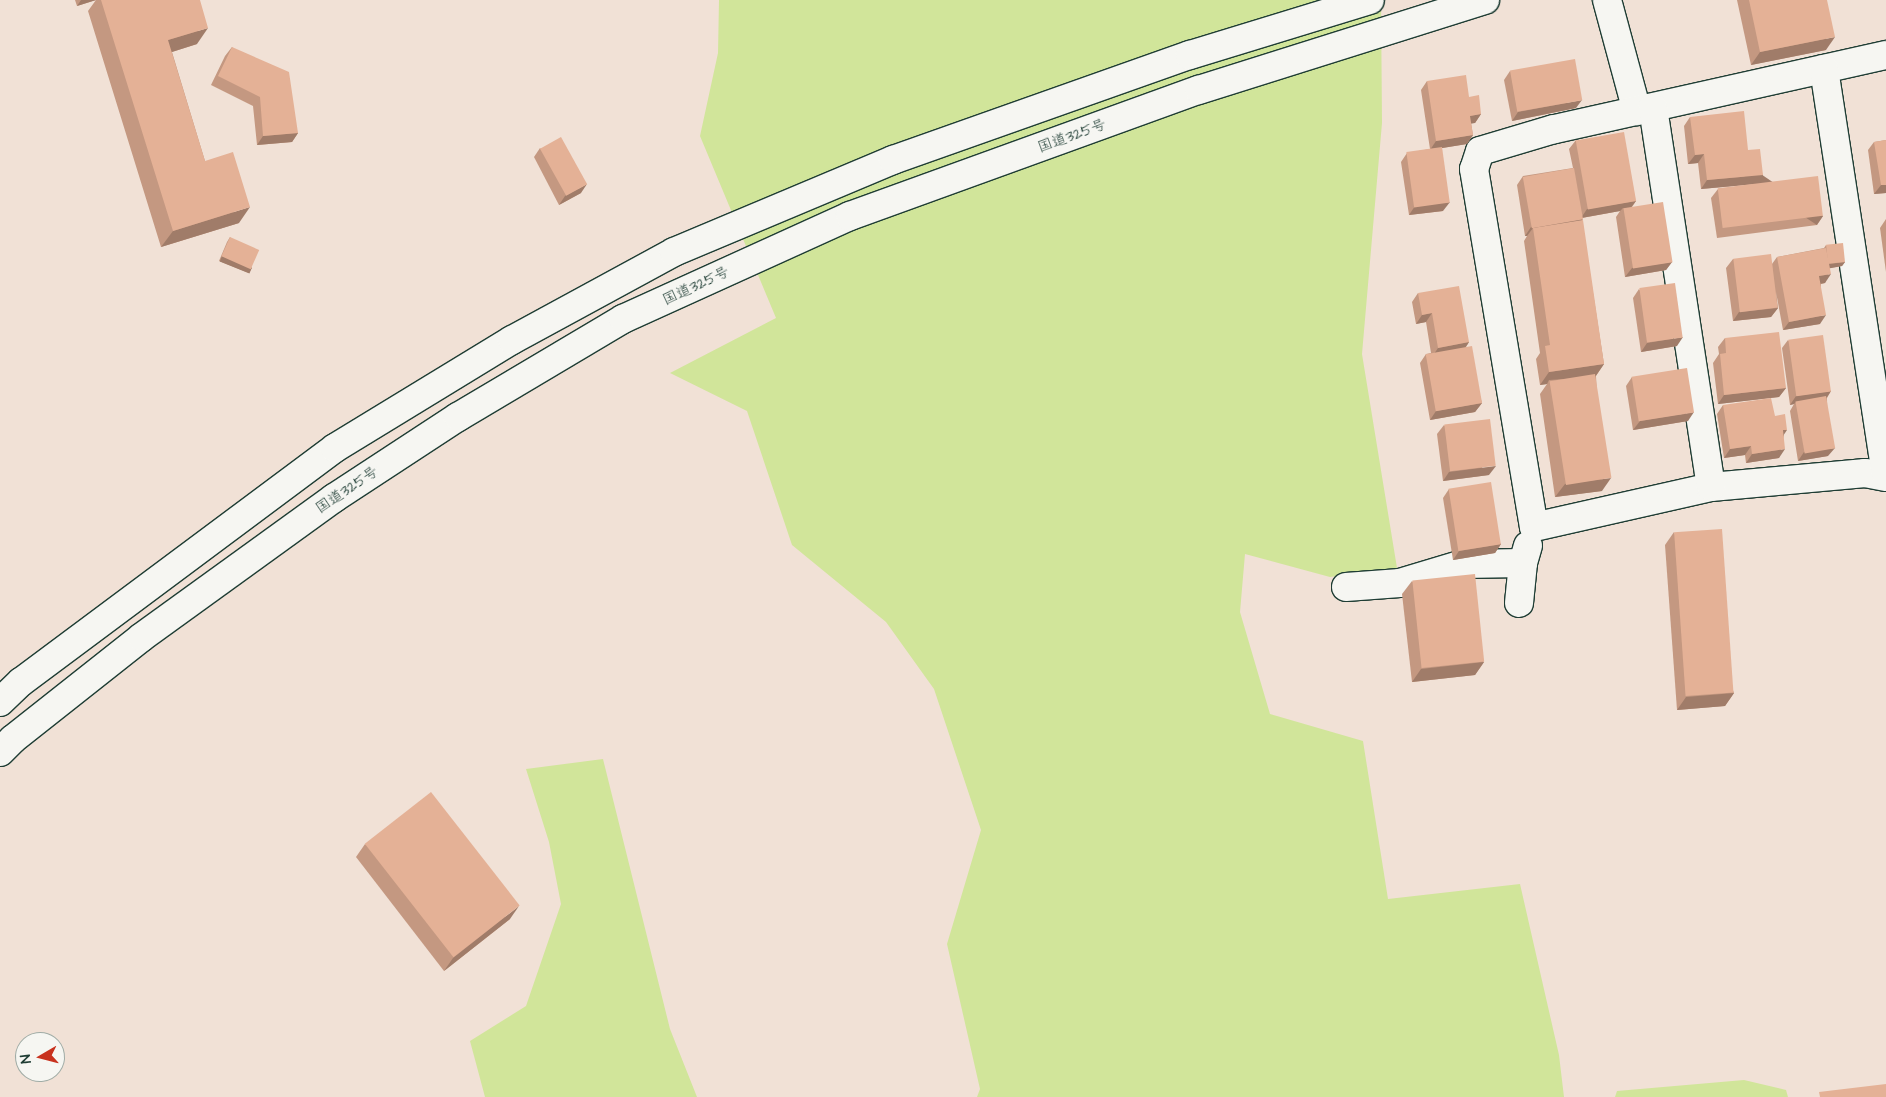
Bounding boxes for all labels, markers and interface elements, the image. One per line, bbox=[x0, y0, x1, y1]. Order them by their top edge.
street label: 国道325号 bbox=[1035, 115, 1109, 157]
street label: 国道325号 bbox=[660, 263, 732, 309]
street label: 国道325号 bbox=[312, 462, 382, 518]
north arrow bbox=[15, 1032, 65, 1082]
text: N bbox=[16, 1053, 37, 1065]

